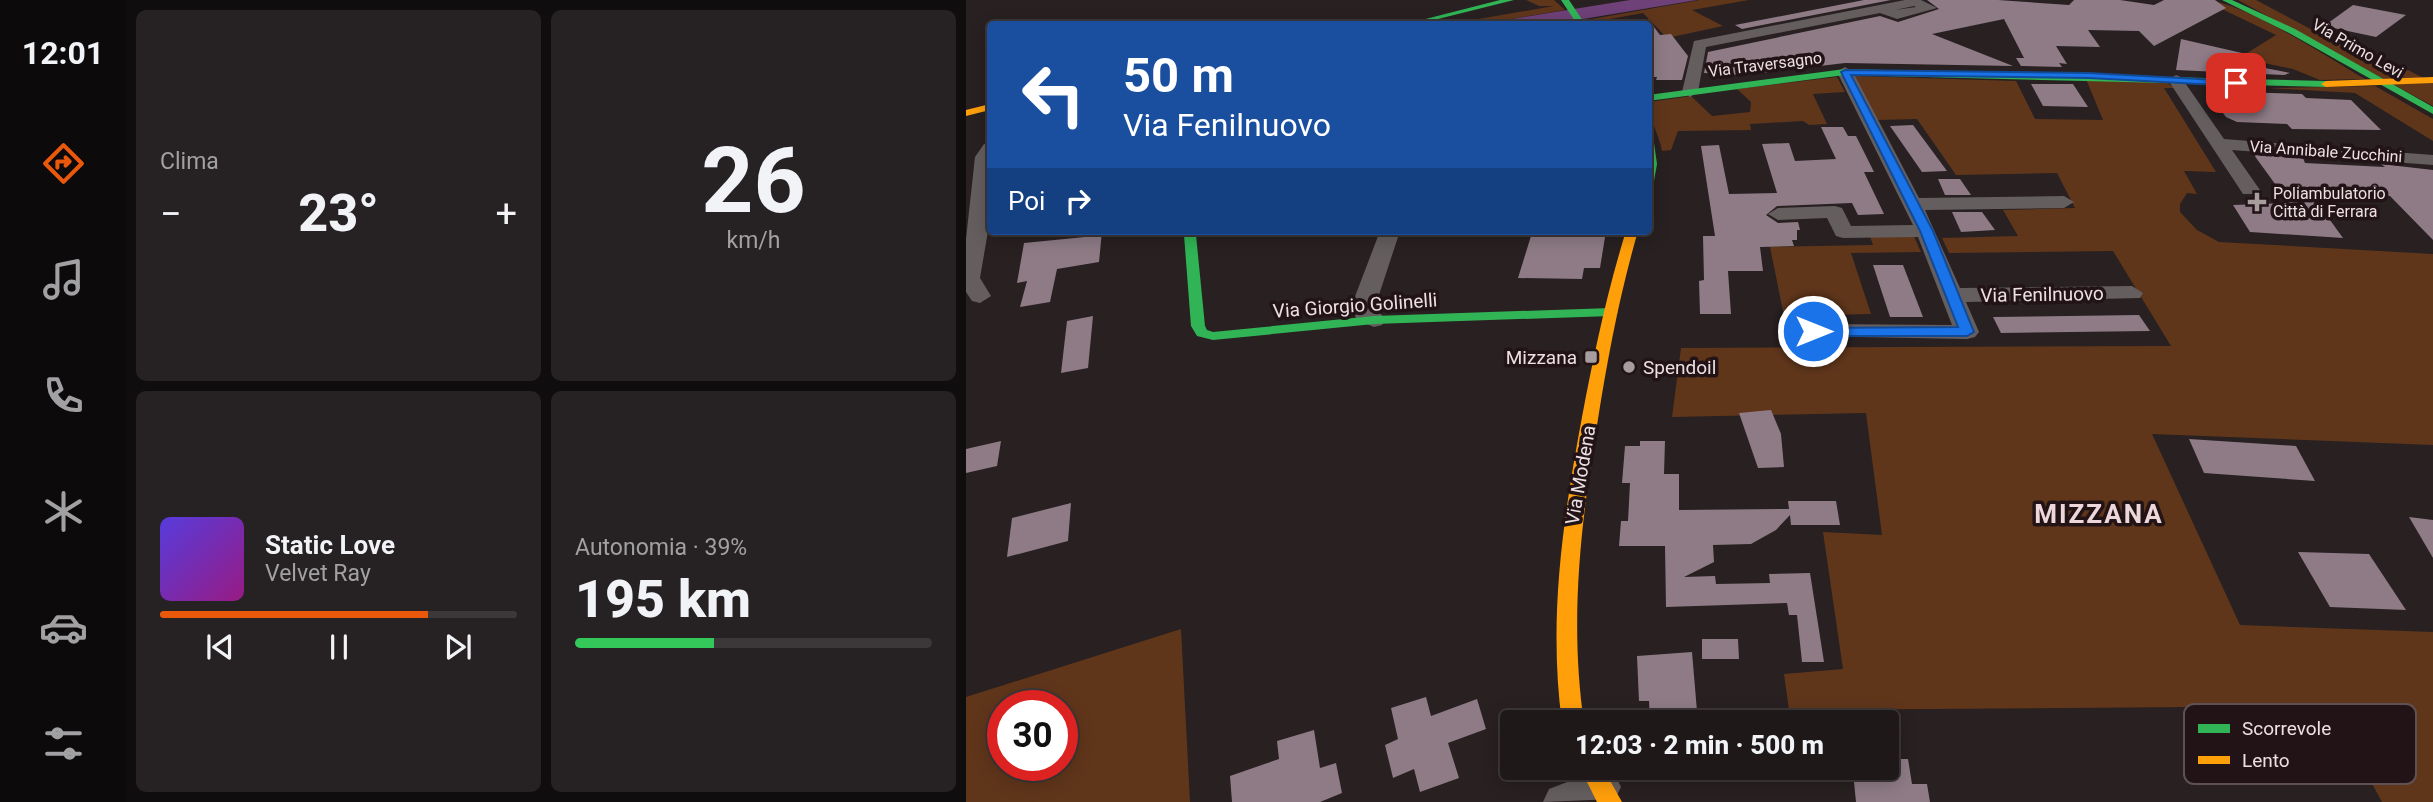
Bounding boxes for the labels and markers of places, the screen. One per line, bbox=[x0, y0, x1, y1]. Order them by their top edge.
pin bbox=[2206, 53, 2266, 113]
place label: Poliambulatorio Città di Ferrara bbox=[2273, 184, 2386, 221]
marker: Poliambulatorio Città di Ferrara bbox=[2247, 192, 2267, 212]
place label: Mizzana bbox=[1506, 346, 1577, 369]
marker: Mizzana bbox=[1583, 349, 1599, 365]
place label: Spendoil bbox=[1643, 356, 1716, 379]
marker: Spendoil bbox=[1621, 359, 1637, 375]

